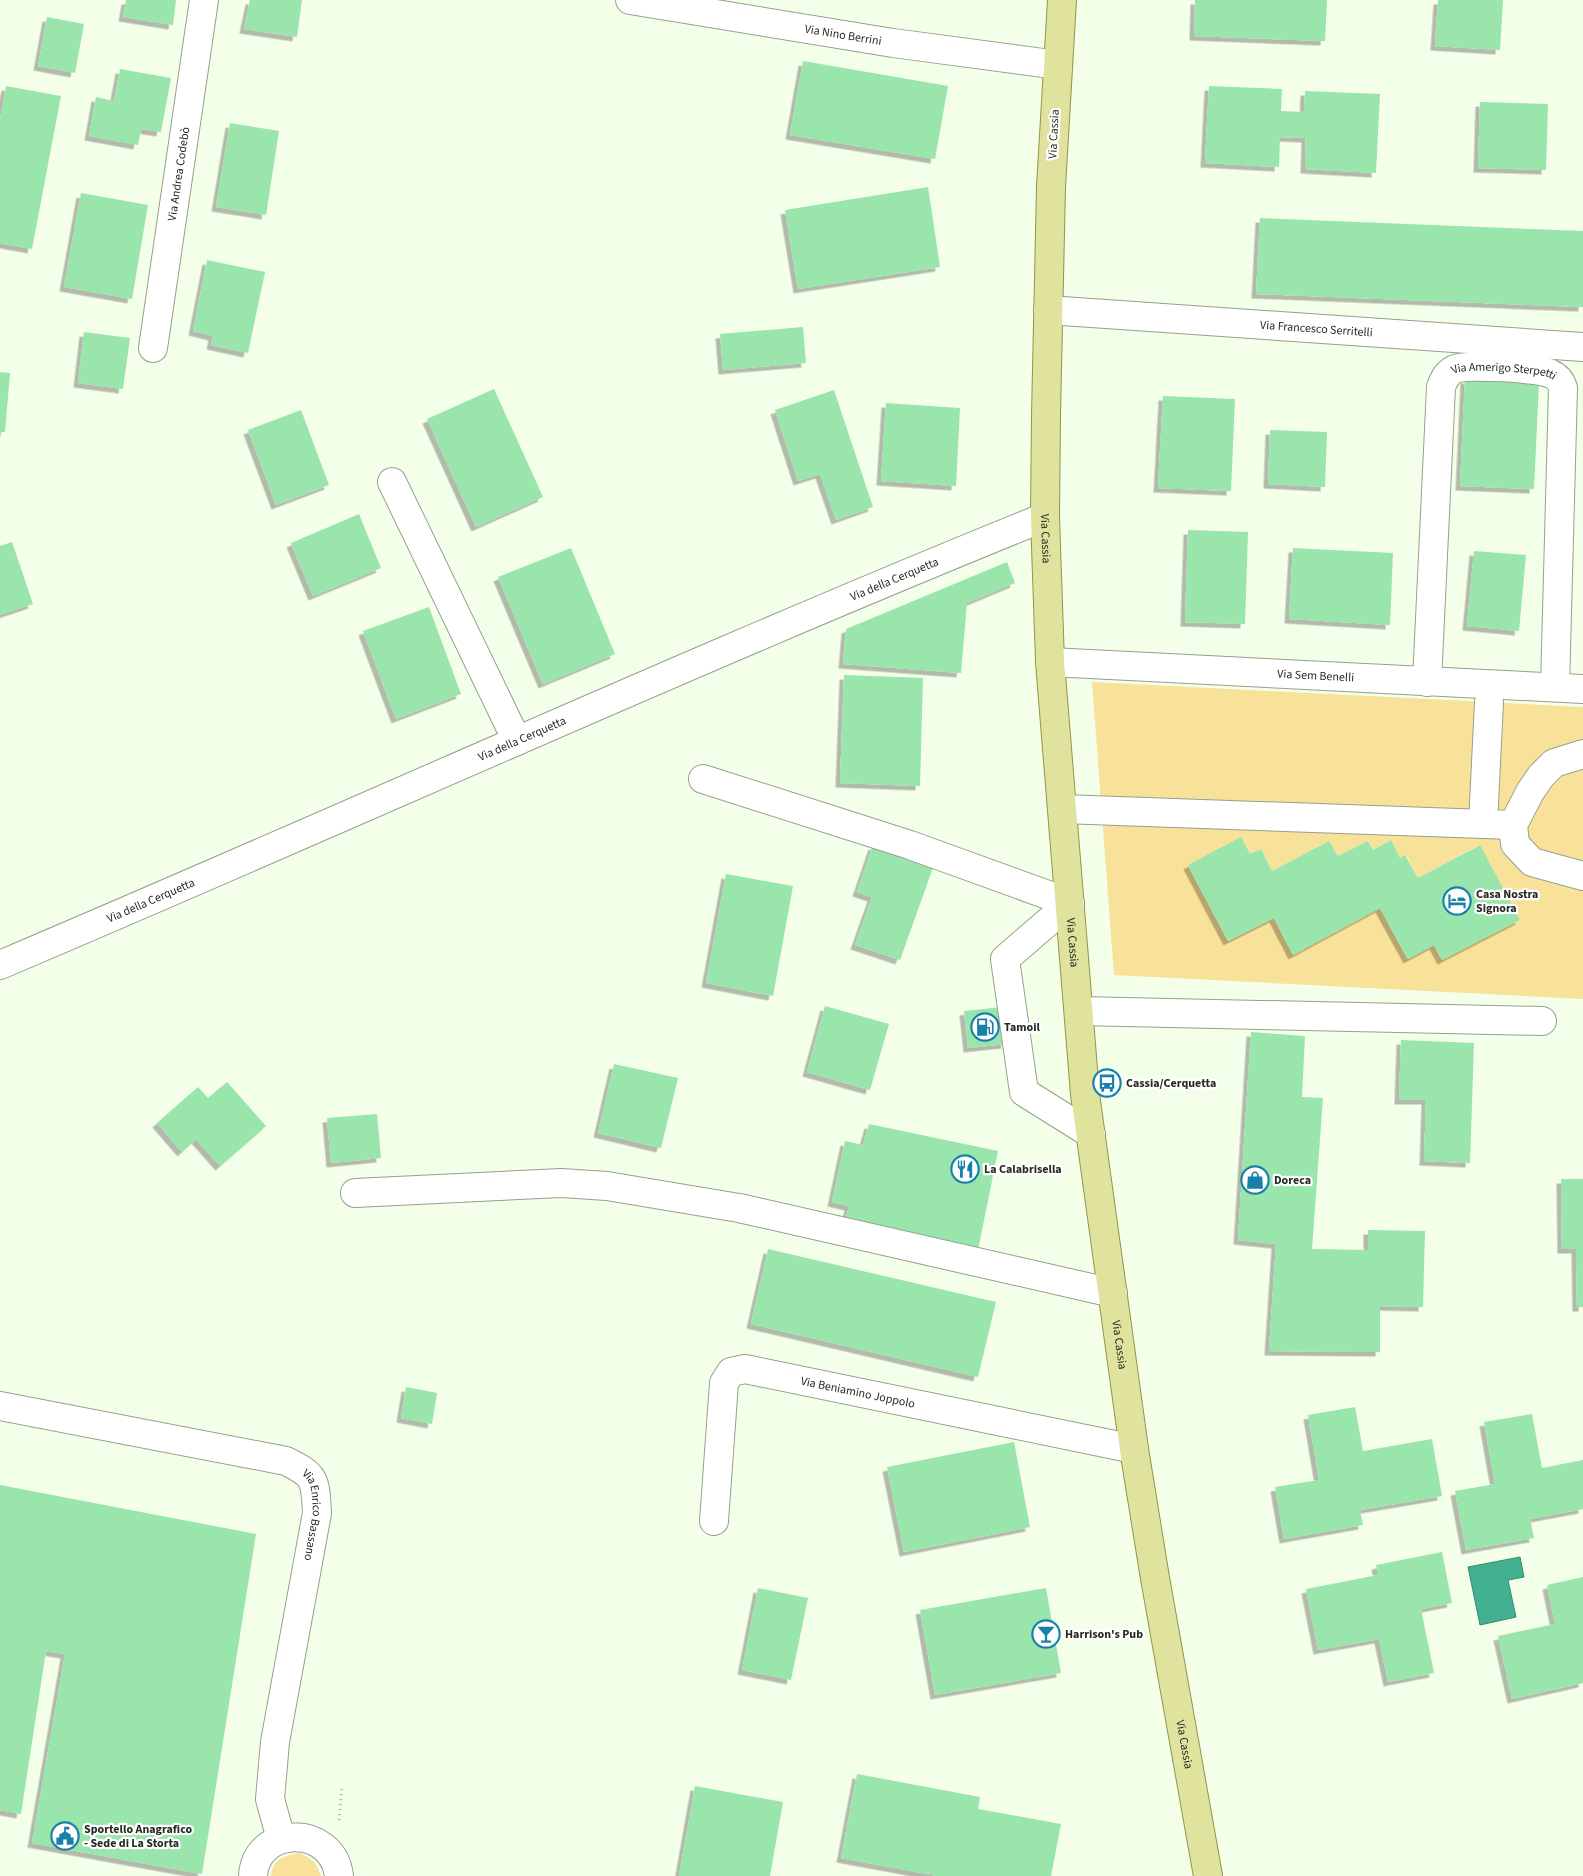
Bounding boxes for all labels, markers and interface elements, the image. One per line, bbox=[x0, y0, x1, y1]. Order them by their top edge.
street label: Via Nino Berrini bbox=[803, 20, 883, 50]
street label: Via Cassia bbox=[1044, 109, 1064, 159]
street label: Via Andrea Codebò bbox=[163, 126, 194, 222]
street label: Via Francesco Serritelli bbox=[1260, 316, 1373, 341]
street label: Via Amerigo Sterpetti bbox=[1448, 358, 1560, 384]
street label: Via Cassia bbox=[1036, 514, 1055, 564]
street label: Via della Cerquetta bbox=[847, 553, 941, 605]
street label: Via Sem Benelli bbox=[1277, 665, 1355, 686]
street label: Via della Cerquetta bbox=[475, 712, 569, 765]
street label: Via della Cerquetta bbox=[104, 874, 197, 927]
hotel icon: Casa Nostra Signora bbox=[1442, 886, 1472, 916]
place label: Casa Nostra Signora bbox=[1476, 886, 1538, 917]
street label: Via Cassia bbox=[1062, 917, 1083, 968]
fuel station icon: Tamoil bbox=[970, 1012, 1000, 1042]
place label: Tamoil bbox=[1004, 1019, 1040, 1036]
bus stop icon: Cassia/Cerquetta bbox=[1092, 1068, 1122, 1098]
place label: Cassia/Cerquetta bbox=[1126, 1075, 1216, 1092]
restaurant icon: La Calabrisella bbox=[950, 1154, 980, 1184]
place label: La Calabrisella bbox=[984, 1161, 1062, 1178]
shop icon: Doreca bbox=[1240, 1165, 1270, 1195]
place label: Doreca bbox=[1274, 1172, 1311, 1189]
street label: Via Cassia bbox=[1108, 1319, 1131, 1370]
street label: Via Beniamino Joppolo bbox=[799, 1372, 917, 1412]
street label: Via Enrico Bassano bbox=[299, 1465, 326, 1562]
bar icon: Harrison's Pub bbox=[1031, 1619, 1061, 1649]
place label: Harrison's Pub bbox=[1065, 1626, 1143, 1643]
street label: Via Cassia bbox=[1172, 1719, 1197, 1770]
public building icon: Sportello Anagrafico - Sede di La Storta bbox=[50, 1821, 80, 1851]
place label: Sportello Anagrafico - Sede di La Storta bbox=[84, 1821, 192, 1852]

